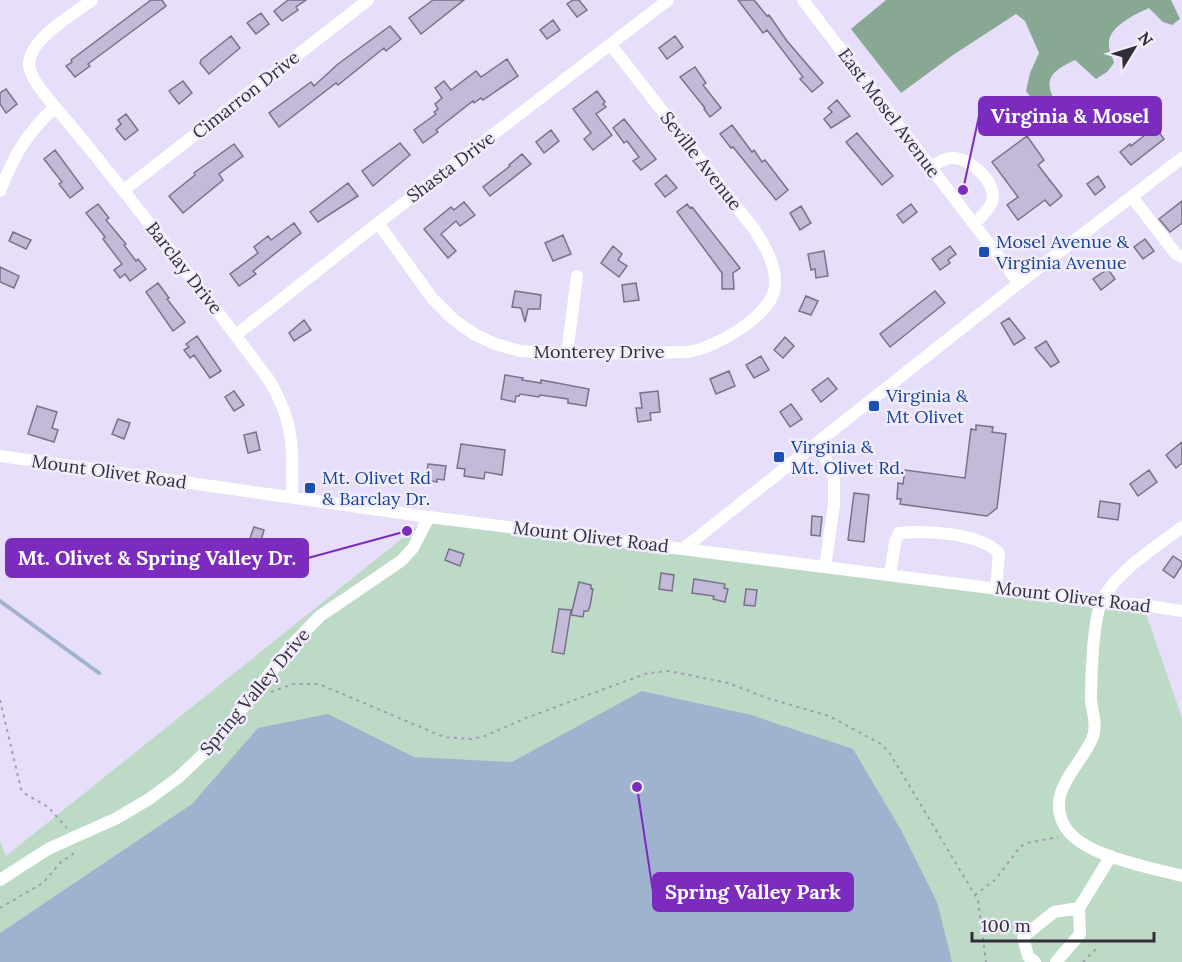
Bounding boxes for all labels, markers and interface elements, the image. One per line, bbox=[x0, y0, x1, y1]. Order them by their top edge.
north arrow bbox=[1104, 18, 1164, 78]
text: N bbox=[1134, 28, 1158, 50]
street label: East Mosel Avenue bbox=[833, 43, 946, 182]
street label: Cimarron Drive bbox=[188, 45, 304, 144]
callout: Virginia & Mosel bbox=[979, 97, 1161, 135]
text: Virginia & Mosel bbox=[991, 103, 1149, 128]
street label: Seville Avenue bbox=[656, 107, 747, 215]
street label: Shasta Drive bbox=[402, 126, 500, 207]
street label: Barclay Drive bbox=[141, 217, 228, 319]
place label: Mosel Avenue & Virginia Avenue bbox=[995, 230, 1129, 274]
marker: Mosel Avenue & Virginia Avenue bbox=[977, 245, 991, 259]
street label: Monterey Drive bbox=[533, 340, 665, 363]
place label: Virginia & Mt Olivet bbox=[885, 384, 969, 428]
marker: Virginia & Mt Olivet bbox=[867, 399, 881, 413]
place label: Virginia & Mt. Olivet Rd. bbox=[790, 435, 905, 479]
street label: Mount Olivet Road bbox=[30, 449, 188, 494]
marker: Virginia & Mt. Olivet Rd. bbox=[772, 450, 786, 464]
place label: Mt. Olivet Rd & Barclay Dr. bbox=[322, 466, 431, 510]
marker: Mt. Olivet Rd & Barclay Dr. bbox=[303, 481, 317, 495]
street label: Mount Olivet Road bbox=[512, 516, 670, 557]
callout: Mt. Olivet & Spring Valley Dr. bbox=[6, 539, 308, 577]
text: Mt. Olivet & Spring Valley Dr. bbox=[18, 545, 296, 570]
street label: Mount Olivet Road bbox=[994, 576, 1152, 617]
street label: Spring Valley Drive bbox=[195, 623, 315, 760]
callout: Spring Valley Park bbox=[653, 873, 853, 911]
text: Spring Valley Park bbox=[665, 879, 841, 904]
scale bar bbox=[972, 905, 1154, 943]
text: 100 m bbox=[981, 914, 1031, 937]

